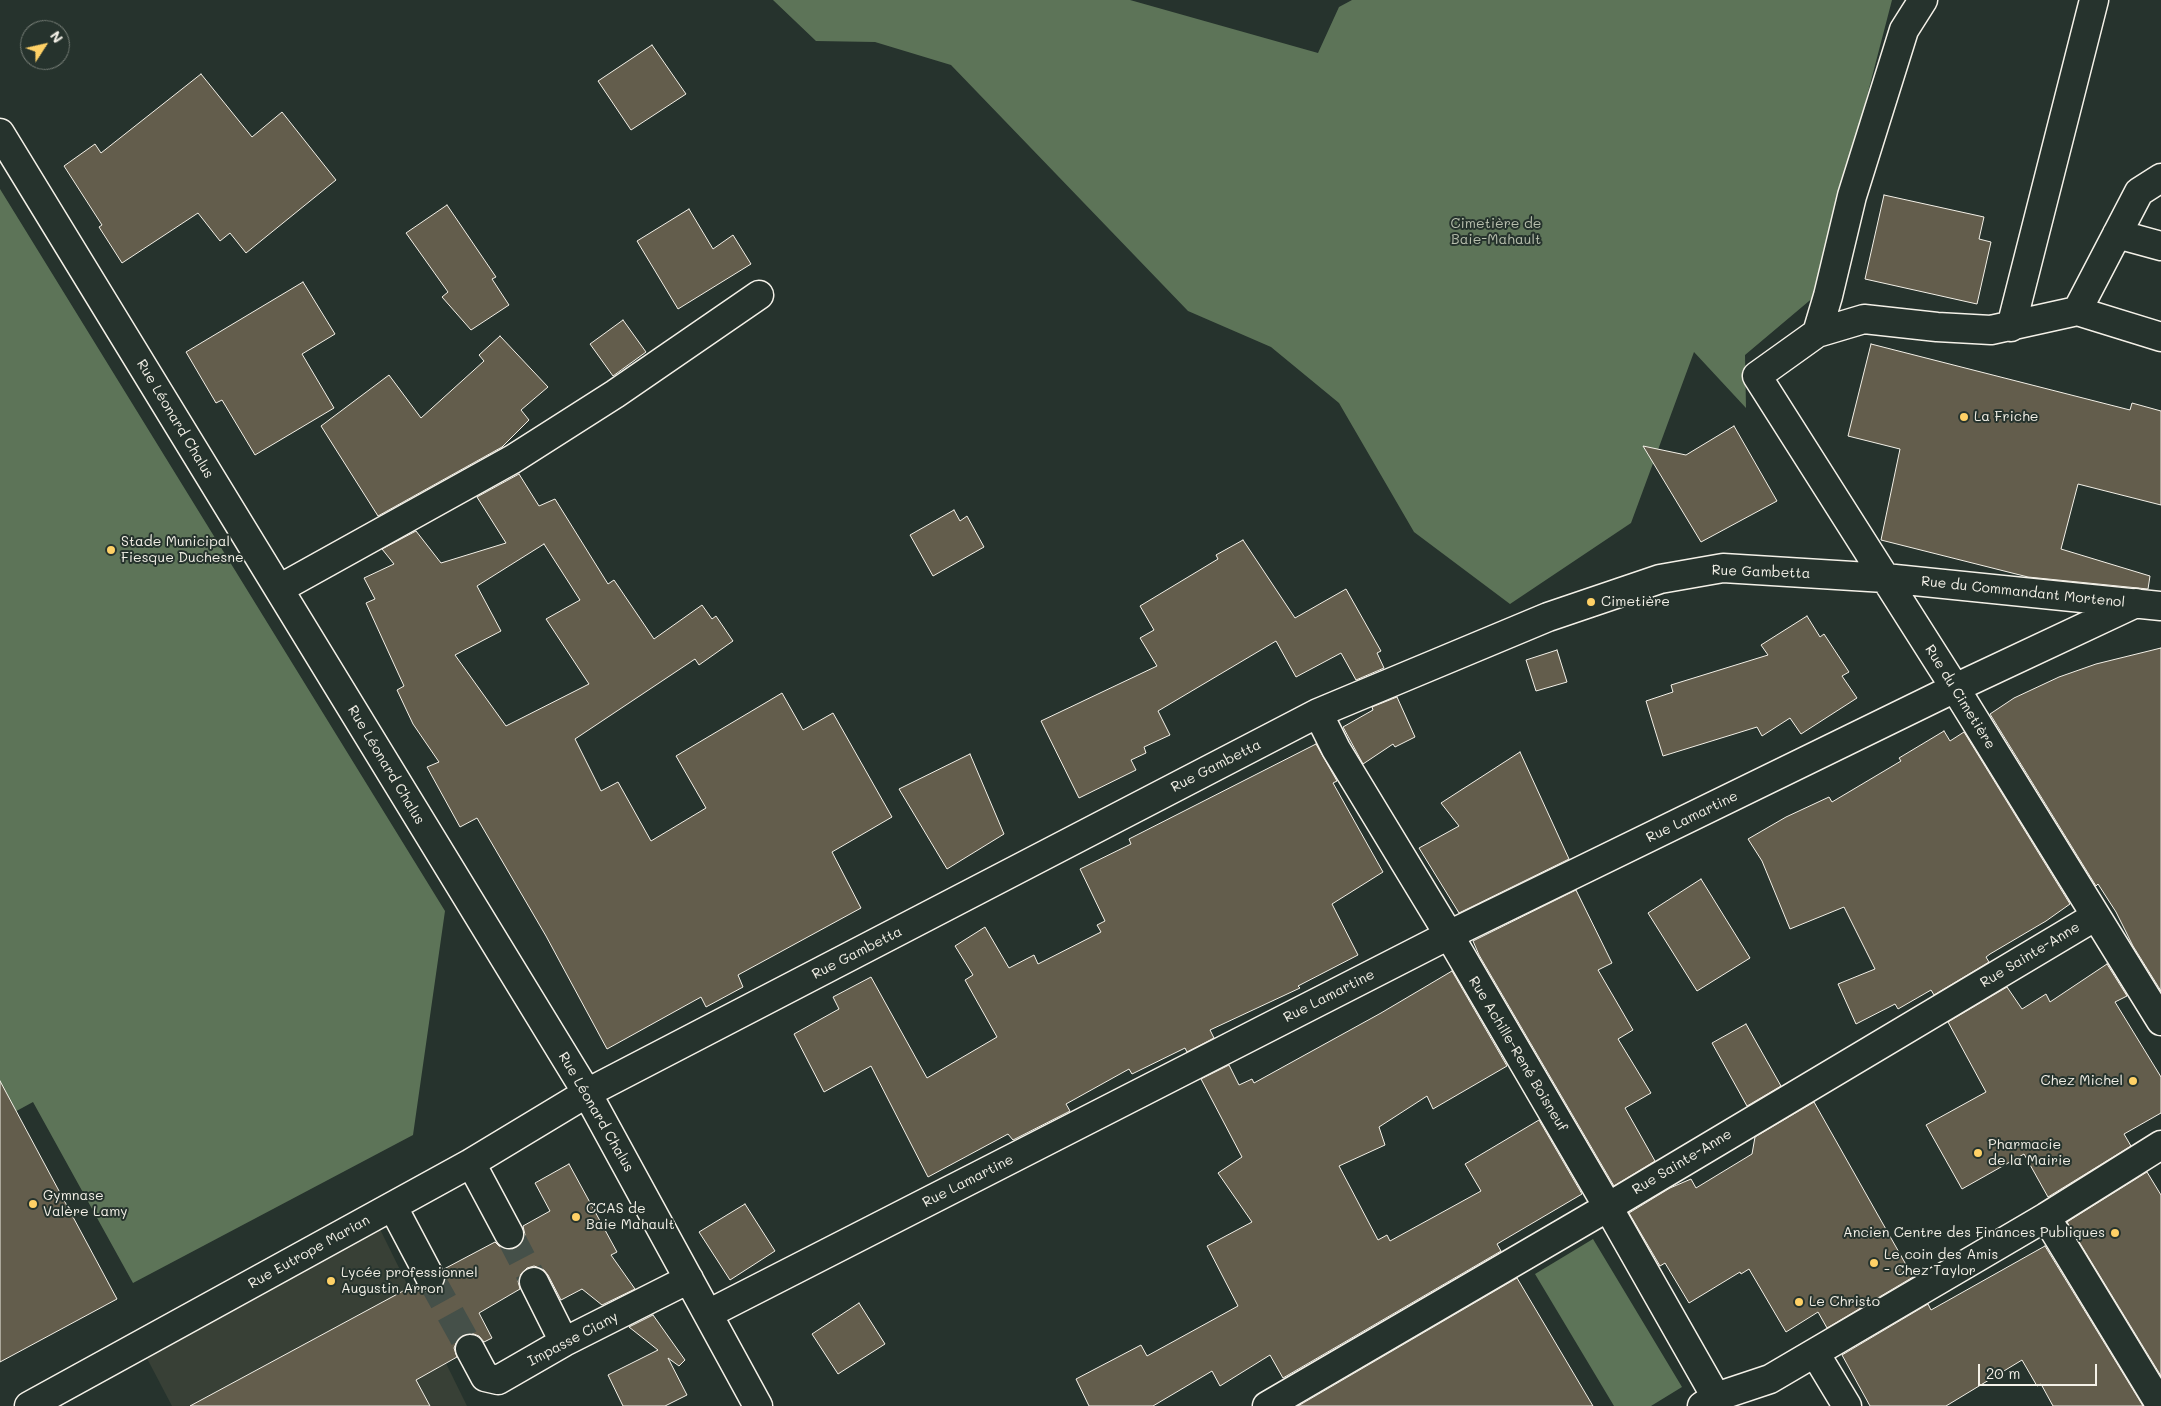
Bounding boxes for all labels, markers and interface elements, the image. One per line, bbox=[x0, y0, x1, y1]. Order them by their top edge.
north arrow bbox=[20, 20, 70, 70]
text: N bbox=[46, 27, 68, 46]
park label: Cimetière de Baie-Mahault bbox=[1451, 216, 1541, 248]
street label: Rue Léonard Chalus bbox=[133, 357, 217, 481]
place label: La Friche bbox=[1974, 409, 2038, 425]
marker: La Friche bbox=[1958, 411, 1970, 423]
place label: Stade Municipal Fiesque Duchesne bbox=[121, 534, 244, 566]
marker: Stade Municipal Fiesque Duchesne bbox=[105, 544, 117, 556]
street label: Rue Gambetta bbox=[1711, 562, 1811, 582]
street label: Rue du Commandant Mortenol bbox=[1920, 573, 2126, 611]
place label: Cimetière bbox=[1601, 594, 1670, 610]
marker: Cimetière bbox=[1585, 596, 1597, 608]
street label: Rue du Cimetière bbox=[1921, 642, 1999, 752]
street label: Rue Léonard Chalus bbox=[344, 703, 428, 827]
street label: Rue Gambetta bbox=[1168, 736, 1264, 796]
street label: Rue Lamartine bbox=[1644, 788, 1740, 846]
street label: Rue Sainte-Anne bbox=[1977, 919, 2083, 991]
street label: Rue Gambetta bbox=[809, 923, 905, 983]
street label: Rue Lamartine bbox=[1281, 966, 1377, 1026]
street label: Rue Achille-René Boisneuf bbox=[1465, 974, 1571, 1134]
street label: Rue Léonard Chalus bbox=[555, 1049, 637, 1175]
place label: Chez Michel bbox=[2040, 1073, 2123, 1089]
marker: Chez Michel bbox=[2127, 1075, 2139, 1087]
street label: Rue Sainte-Anne bbox=[1629, 1126, 1735, 1198]
place label: Pharmacie de la Mairie bbox=[1988, 1137, 2071, 1170]
marker: Pharmacie de la Mairie bbox=[1972, 1147, 1984, 1159]
street label: Rue Lamartine bbox=[920, 1151, 1016, 1211]
place label: Gymnase Valère Lamy bbox=[43, 1188, 128, 1220]
marker: Gymnase Valère Lamy bbox=[27, 1198, 39, 1210]
place label: CCAS de Baie Mahault bbox=[586, 1201, 675, 1234]
marker: CCAS de Baie Mahault bbox=[570, 1211, 582, 1223]
street label: Rue Eutrope Marian bbox=[245, 1212, 373, 1292]
place label: Ancien Centre des Finances Publiques bbox=[1843, 1225, 2105, 1241]
marker: Ancien Centre des Finances Publiques bbox=[2109, 1227, 2121, 1239]
place label: Le coin des Amis - Chez Taylor bbox=[1884, 1247, 1998, 1280]
marker: Le coin des Amis - Chez Taylor bbox=[1868, 1257, 1880, 1269]
place label: Lycée professionnel Augustin Arron bbox=[341, 1265, 478, 1298]
marker: Lycée professionnel Augustin Arron bbox=[325, 1275, 337, 1287]
place label: Le Christo bbox=[1809, 1294, 1880, 1310]
marker: Le Christo bbox=[1793, 1296, 1805, 1308]
street label: Impasse Ciany bbox=[525, 1308, 621, 1370]
scale bar bbox=[1981, 1354, 2100, 1386]
text: 20 m bbox=[1986, 1363, 2020, 1383]

